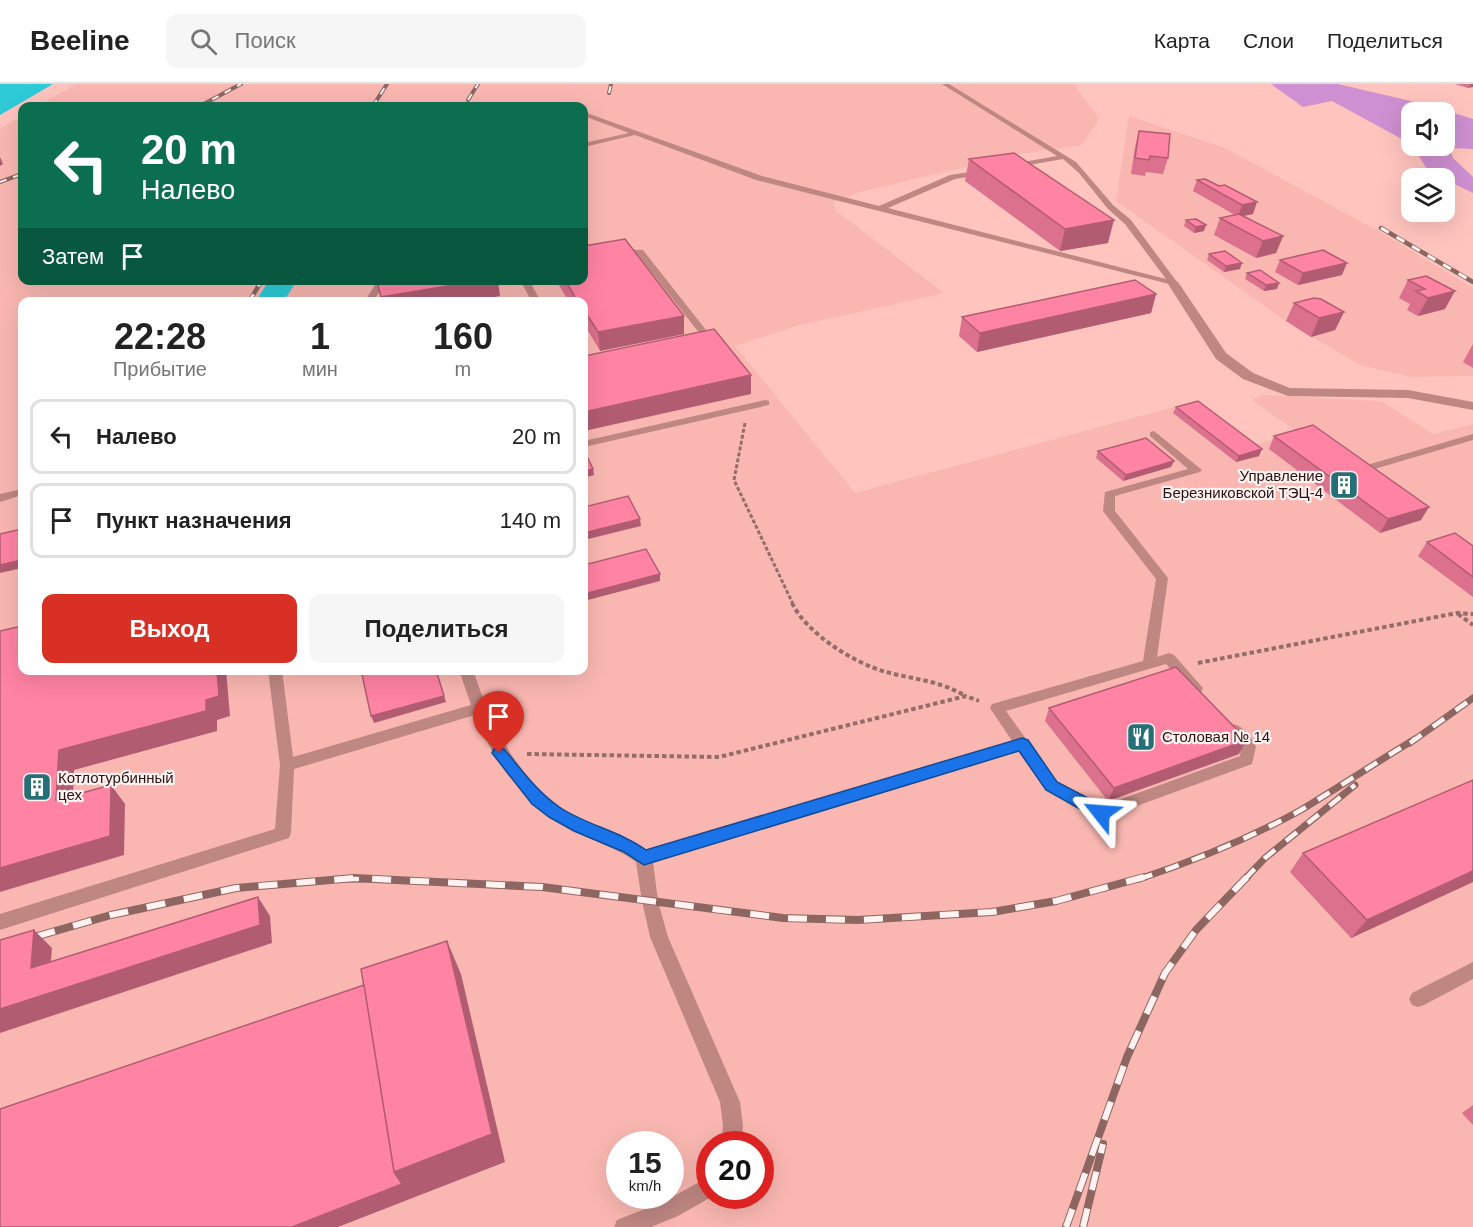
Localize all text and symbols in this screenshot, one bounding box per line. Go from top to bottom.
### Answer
search box [166,14,586,68]
text: Beeline [30,25,130,56]
icon: search [187,25,220,58]
text: Поиск [235,28,296,53]
text: Карта [1154,29,1210,52]
text: Слои [1243,29,1294,52]
text: Поделиться [1327,29,1443,52]
map controls [1401,102,1455,222]
button: sound [1401,102,1455,156]
icon: left [42,126,120,204]
text: 20 m [141,126,237,173]
button: layers [1401,168,1455,222]
text: Налево [141,175,235,205]
icon: arrive [116,240,149,273]
text: Затем [42,244,104,269]
text: 22:28 [114,316,206,357]
text: 1 [310,316,330,357]
text: 160 [433,316,493,357]
text: Прибытие [113,358,207,380]
text: мин [302,358,338,380]
text: m [455,358,471,380]
icon: left [45,420,78,453]
text: Налево [96,424,177,449]
text: 20 m [512,424,561,449]
place label: Управление Березниковской ТЭЦ-4 [1163,467,1323,501]
building icon: Управление Березниковской ТЭЦ-4 [1328,469,1360,501]
icon: arrive [45,504,78,537]
text: Пункт назначения [96,508,292,533]
text: 140 m [500,508,561,533]
button: Выход [42,594,297,663]
button: Поделиться [309,594,564,663]
pin [473,691,524,753]
icon: arrive [482,700,515,733]
restaurant icon: Cтоловая № 14 [1125,721,1157,753]
place label: Cтоловая № 14 [1162,728,1270,745]
place label: Котлотурбинный цех [58,769,174,803]
building icon: Котлотурбинный цех [21,771,53,803]
position arrow [1069,781,1133,845]
speed limit sign: 20 [696,1131,774,1209]
text: 15 [628,1146,662,1179]
text: km/h [629,1177,661,1194]

